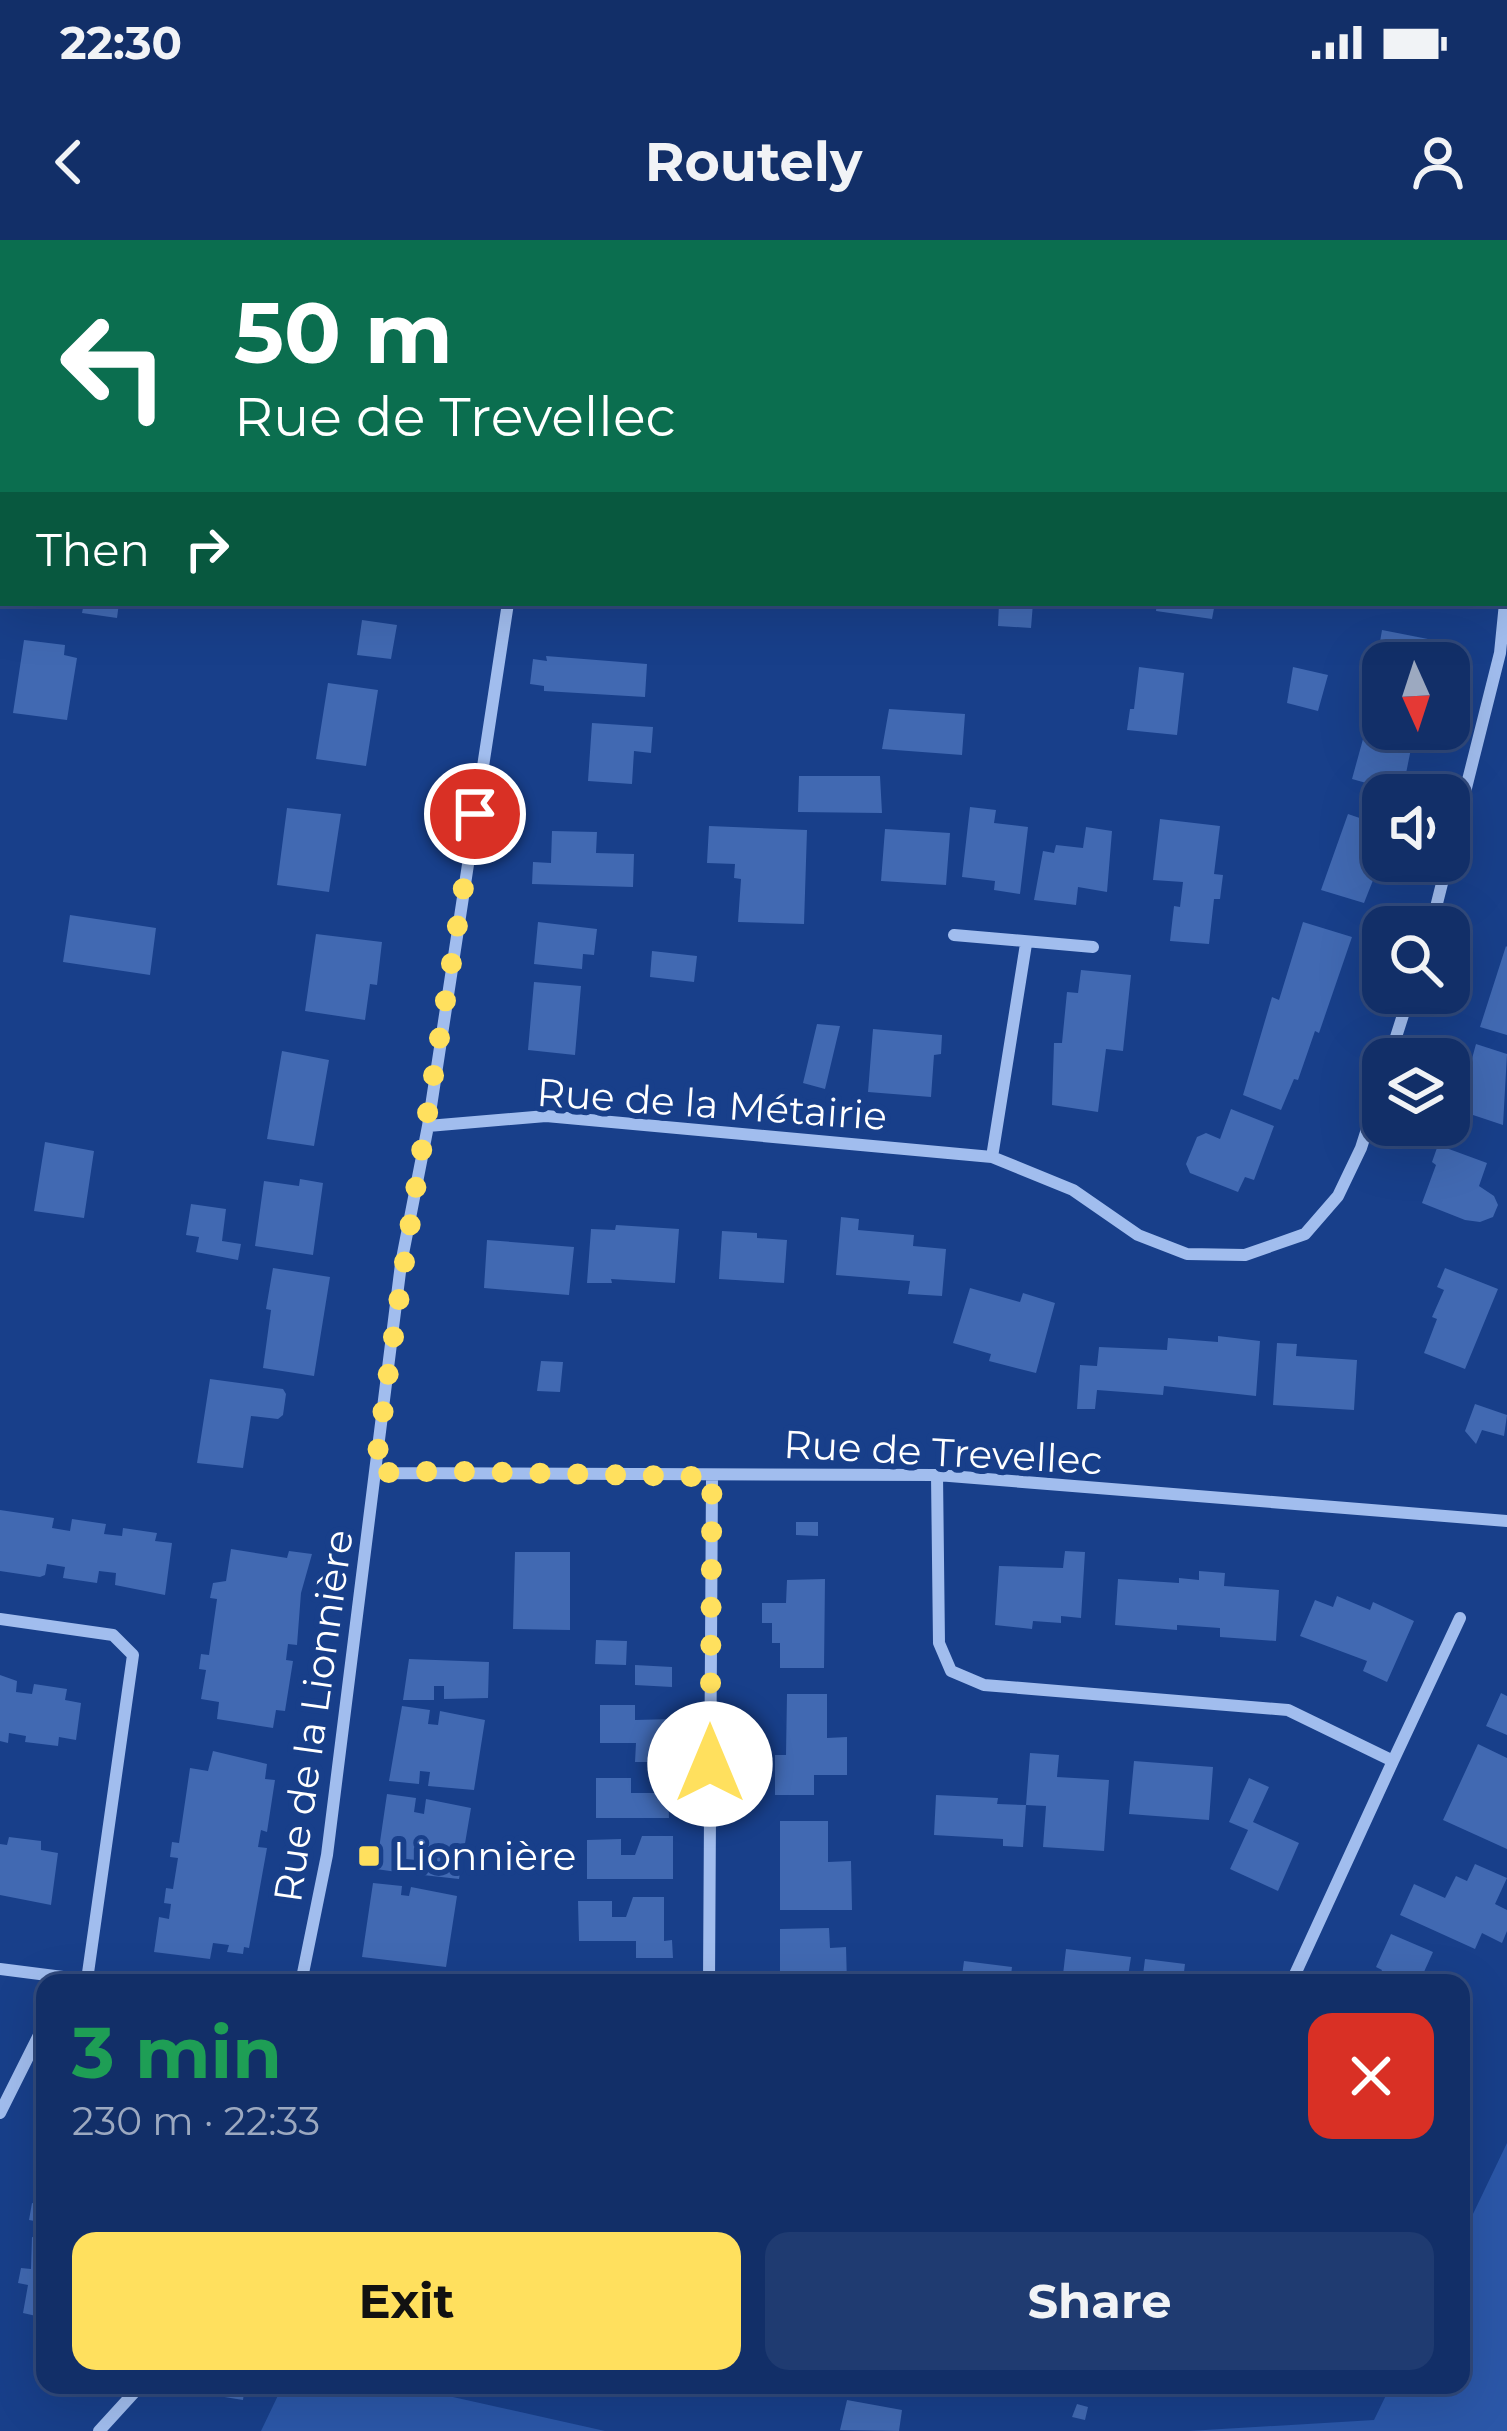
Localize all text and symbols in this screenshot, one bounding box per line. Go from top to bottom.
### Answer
text: 22:30 [60,15,182,70]
icon: back [36,129,102,195]
text: Routely [645,129,862,195]
icon: person [1405,129,1471,195]
text: 50 m [234,282,453,384]
icon: left [36,288,192,444]
text: Rue de Trevellec [234,384,676,450]
icon: right [174,516,240,582]
text: Then [36,522,150,577]
north arrow [1362,642,1470,750]
map controls [1362,642,1470,1146]
pin [424,763,526,865]
button: sound [1362,774,1470,882]
icon: arrive [442,781,508,847]
button: search [1362,906,1470,1014]
button: layers [1362,1038,1470,1146]
street label: Rue de la Métairie [535,1068,889,1140]
street label: Rue de Trevellec [782,1420,1104,1484]
street label: Rue de la Lionnière [263,1527,363,1905]
position arrow [647,1701,773,1827]
place label: Lionnière [393,1832,576,1880]
marker: Lionnière [356,1843,382,1869]
text: 3 min [72,2008,282,2096]
button: close [1308,2013,1434,2139]
text: 230 m · 22:33 [72,2097,320,2145]
button: Exit [72,2232,741,2370]
button: Share [765,2232,1434,2370]

